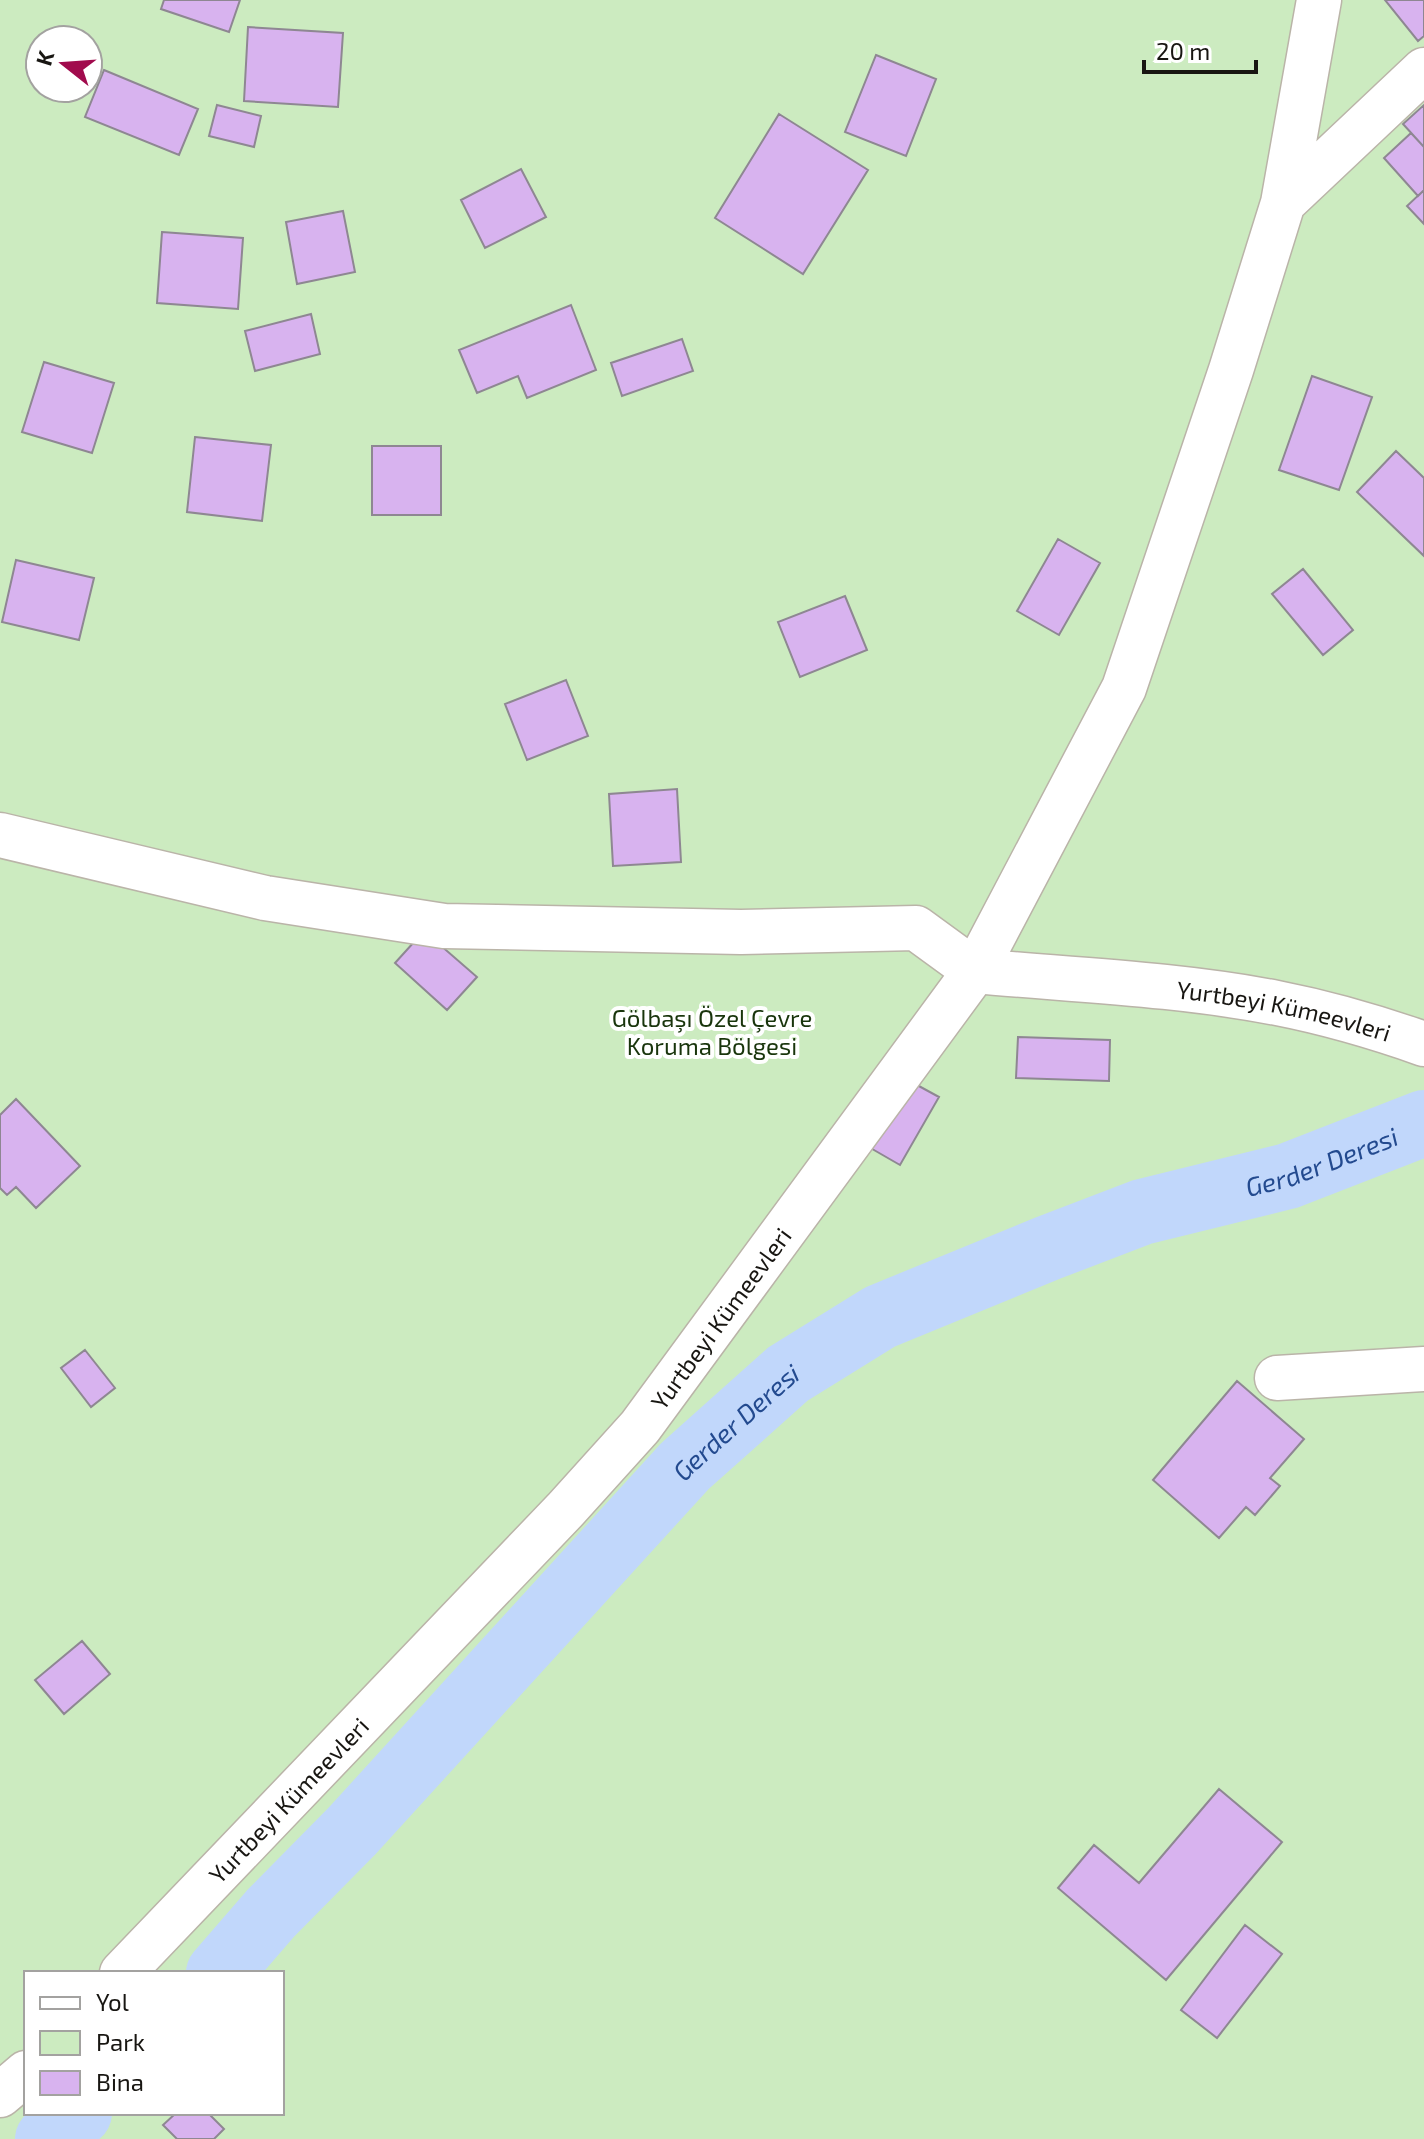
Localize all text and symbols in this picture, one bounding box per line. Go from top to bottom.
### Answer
north arrow [24,24,104,104]
scale bar [1144,24,1256,74]
text: 20 m [1156,36,1210,65]
text: K [29,47,58,68]
street label: Yurtbeyi Kümeevleri [1176,974,1395,1046]
park label: Gölbaşı Özel Çevre Koruma Bölgesi [612,1003,812,1060]
water label: Gerder Deresi [1242,1119,1402,1201]
street label: Yurtbeyi Kümeevleri [644,1221,796,1414]
water label: Gerder Deresi [665,1356,804,1486]
street label: Yurtbeyi Kümeevleri [202,1711,374,1888]
legend [24,1971,284,2115]
text: Yol [96,1987,129,2016]
text: Park [96,2027,145,2056]
text: Bina [96,2067,144,2096]

